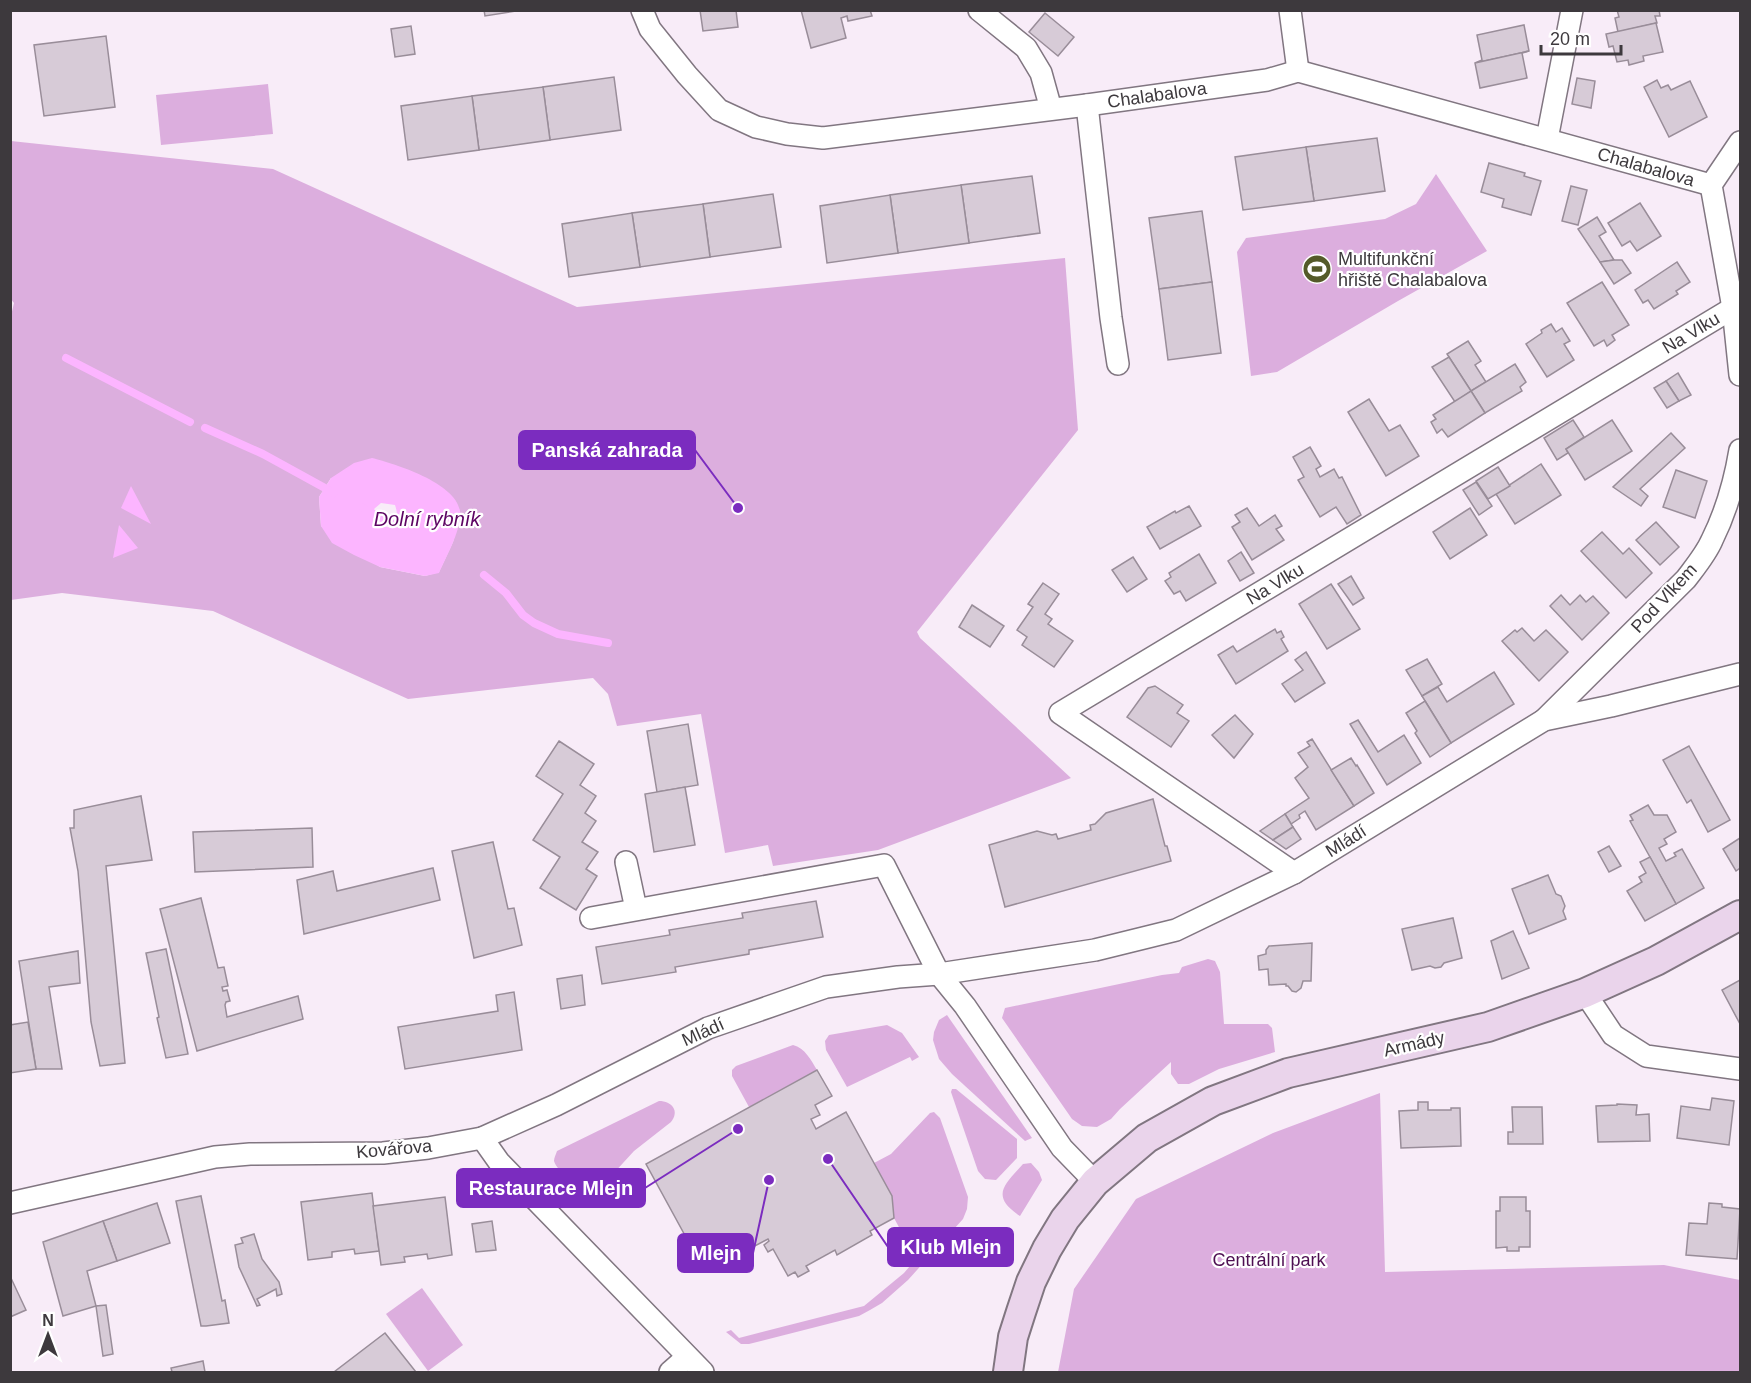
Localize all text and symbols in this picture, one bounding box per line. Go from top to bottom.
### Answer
scale bar [1541,18,1620,56]
text: 20 m [1550,29,1590,49]
street label: Chalabalova [1106,78,1209,112]
street label: Chalabalova [1595,144,1698,191]
place label: Multifunkční hřiště Chalabalova [1338,249,1488,290]
sports icon: Multifunkční hřiště Chalabalova [1301,253,1333,285]
street label: Na Vlku [1659,308,1723,358]
callout: Panská zahrada [519,431,695,469]
text: Panská zahrada [531,439,683,461]
water label: Dolní rybník [374,508,481,530]
street label: Na Vlku [1243,559,1307,609]
street label: Pod Vlkem [1627,559,1701,637]
street label: Mládí [1322,821,1370,861]
street label: Mládí [679,1014,727,1050]
street label: Armády [1382,1027,1446,1061]
street label: Kovářova [355,1136,434,1162]
callout: Restaurace Mlejn [457,1169,645,1207]
text: Restaurace Mlejn [469,1177,633,1199]
callout: Klub Mlejn [888,1228,1013,1266]
callout: Mlejn [678,1234,753,1272]
text: Klub Mlejn [900,1236,1002,1258]
text: Mlejn [690,1242,742,1264]
park label: Centrální park [1212,1250,1327,1270]
north arrow [18,1305,78,1365]
text: N [42,1312,54,1329]

